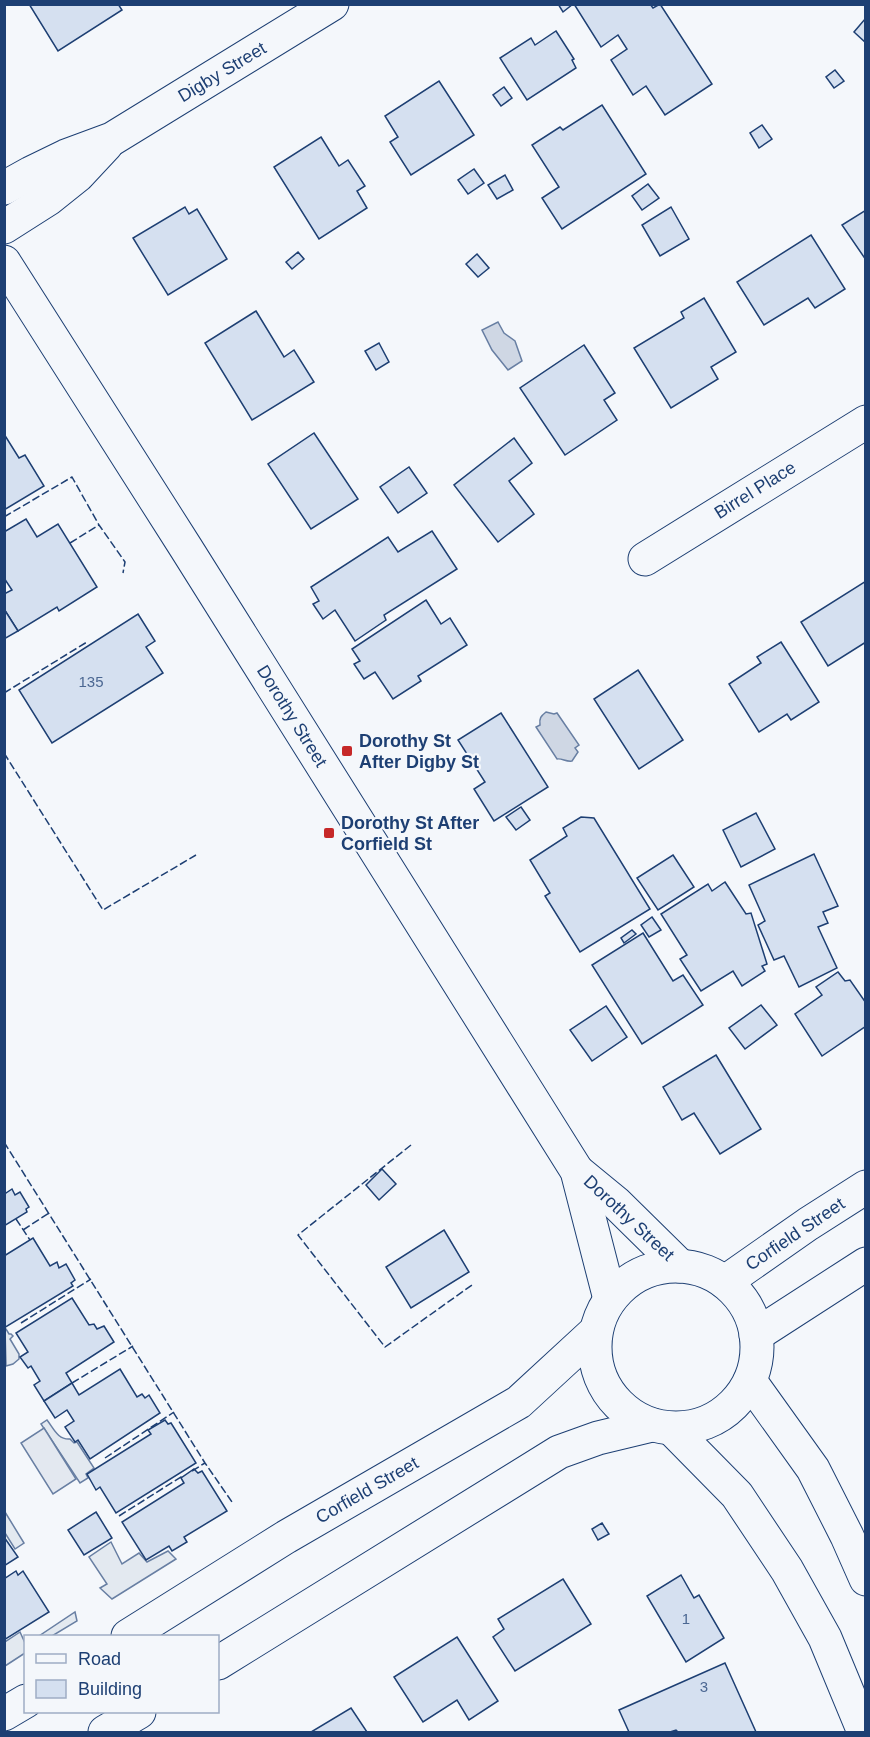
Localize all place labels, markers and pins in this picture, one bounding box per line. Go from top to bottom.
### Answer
place label: Dorothy St After Digby St [359,731,479,772]
marker: Dorothy St After Digby St [340,744,354,758]
place label: Dorothy St After Corfield St [341,813,479,854]
marker: Dorothy St After Corfield St [322,826,336,840]

